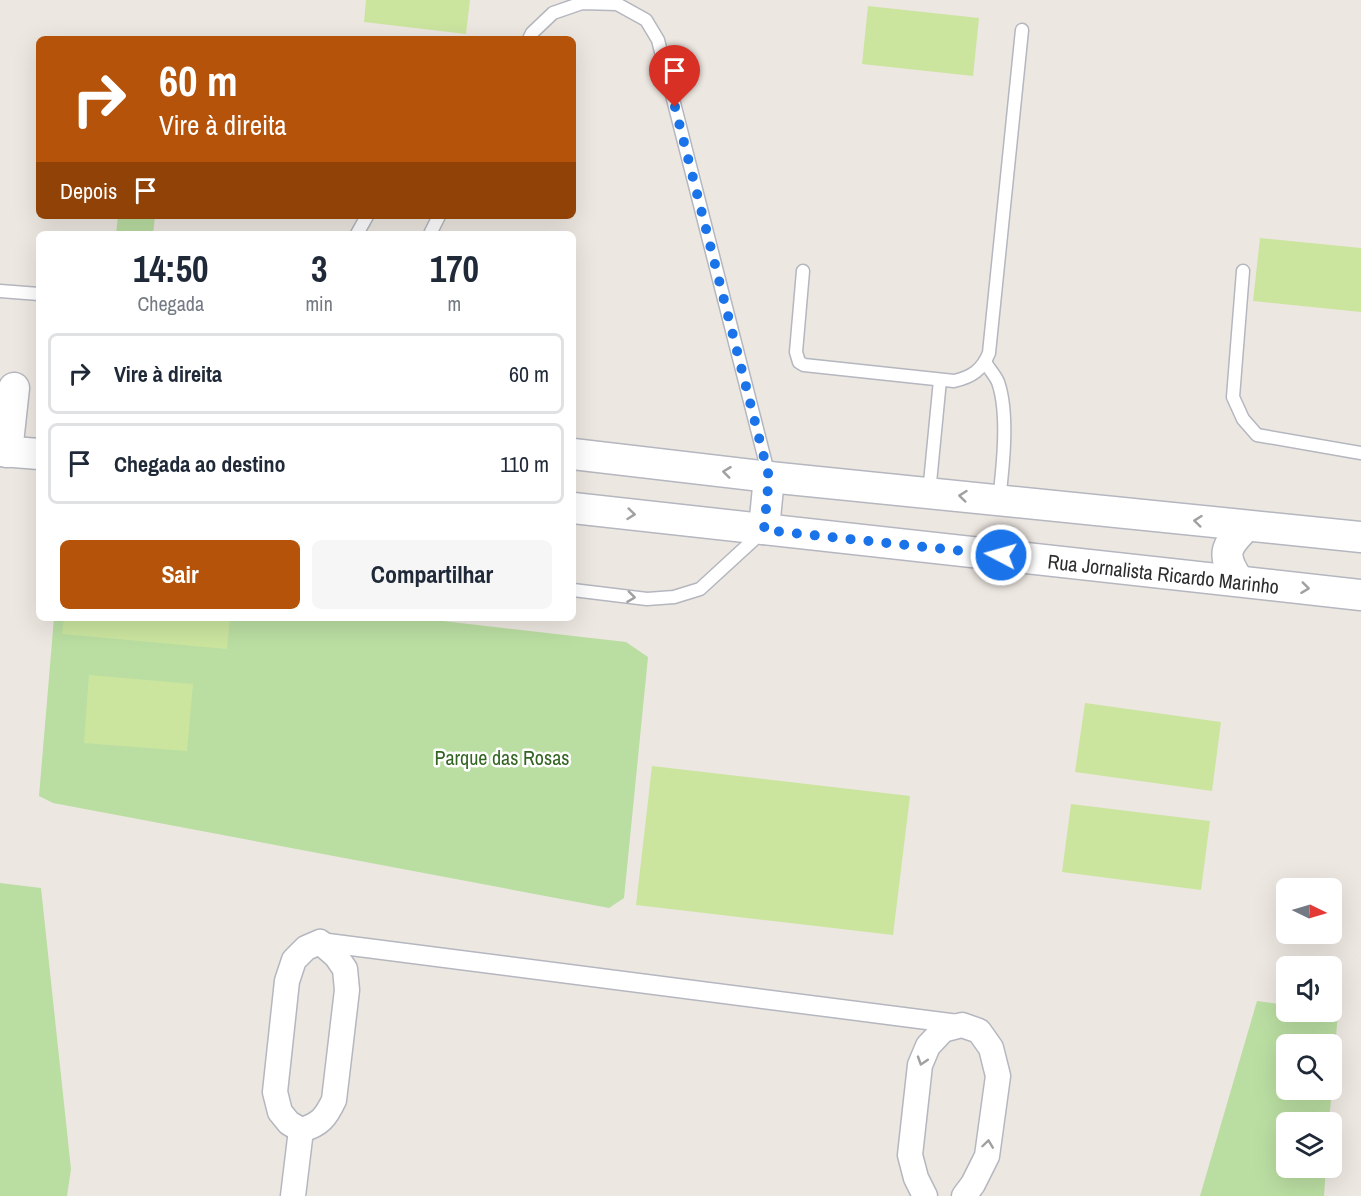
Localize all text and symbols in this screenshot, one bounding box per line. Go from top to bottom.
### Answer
pin [649,45,700,107]
text: 60 m [159,53,238,109]
icon: arrive [658,54,691,87]
icon: right [60,60,138,138]
text: Vire à direita [159,107,287,143]
icon: arrive [129,174,162,207]
text: Depois [60,176,117,206]
text: 14:50 [133,245,208,293]
text: 3 [311,245,327,293]
text: 170 [430,245,479,293]
text: Chegada [137,290,204,317]
text: min [305,290,333,317]
text: m [448,290,461,317]
icon: right [63,357,96,390]
text: Vire à direita [114,359,222,389]
text: 60 m [509,359,549,389]
icon: arrive [63,447,96,480]
text: Chegada ao destino [114,449,285,479]
text: 110 m [500,449,549,479]
one-way arrow [722,466,731,479]
one-way arrow [958,490,967,503]
one-way arrow [627,507,636,520]
one-way arrow [1194,515,1203,528]
position arrow [969,523,1033,587]
button: Sair [60,540,300,609]
button: Compartilhar [312,540,552,609]
street label: Rua Jornalista Ricardo Marinho [1046,547,1280,599]
one-way arrow [1300,582,1310,594]
one-way arrow [626,590,636,603]
park label: Parque das Rosas [435,744,569,771]
north arrow [1276,878,1342,944]
map controls [1276,878,1342,1178]
button: sound [1276,956,1342,1022]
button: search [1276,1034,1342,1100]
one-way arrow [917,1055,929,1066]
button: layers [1276,1112,1342,1178]
one-way arrow [982,1140,994,1149]

